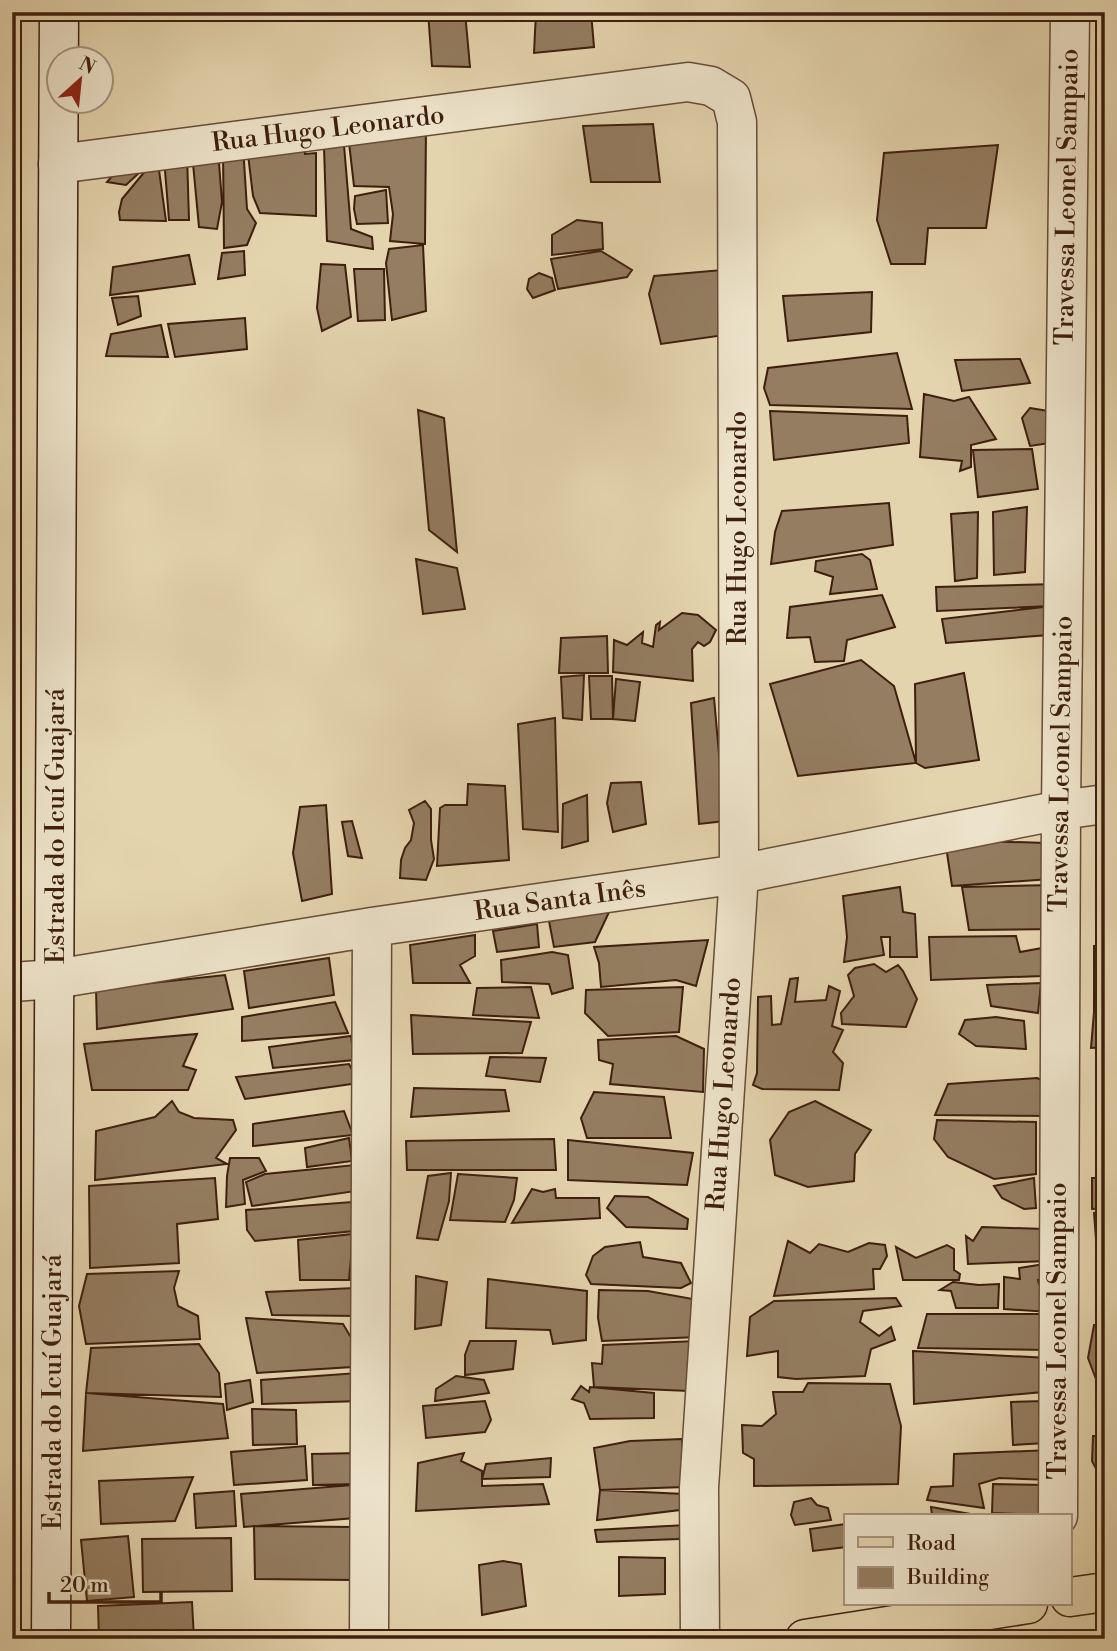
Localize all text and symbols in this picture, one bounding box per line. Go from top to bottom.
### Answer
north arrow [46,46,116,116]
street label: Travessa Leonel Sampaio [1048,48,1086,346]
text: N [75,52,99,80]
street label: Rua Hugo Leonardo [210,99,446,159]
street label: Rua Hugo Leonardo [722,411,754,645]
street label: Travessa Leonel Sampaio [1042,615,1080,913]
street label: Estrada do Icuí Guajará [40,687,72,964]
street label: Rua Santa Inês [472,872,648,928]
street label: Rua Hugo Leonardo [700,976,748,1212]
street label: Travessa Leonel Sampaio [1042,1183,1074,1479]
street label: Estrada do Icuí Guajará [37,1253,69,1530]
legend [844,1514,1072,1606]
text: Road [907,1531,956,1557]
scale bar [49,1560,161,1604]
text: Building [906,1565,989,1591]
text: 20 m [60,1573,109,1599]

